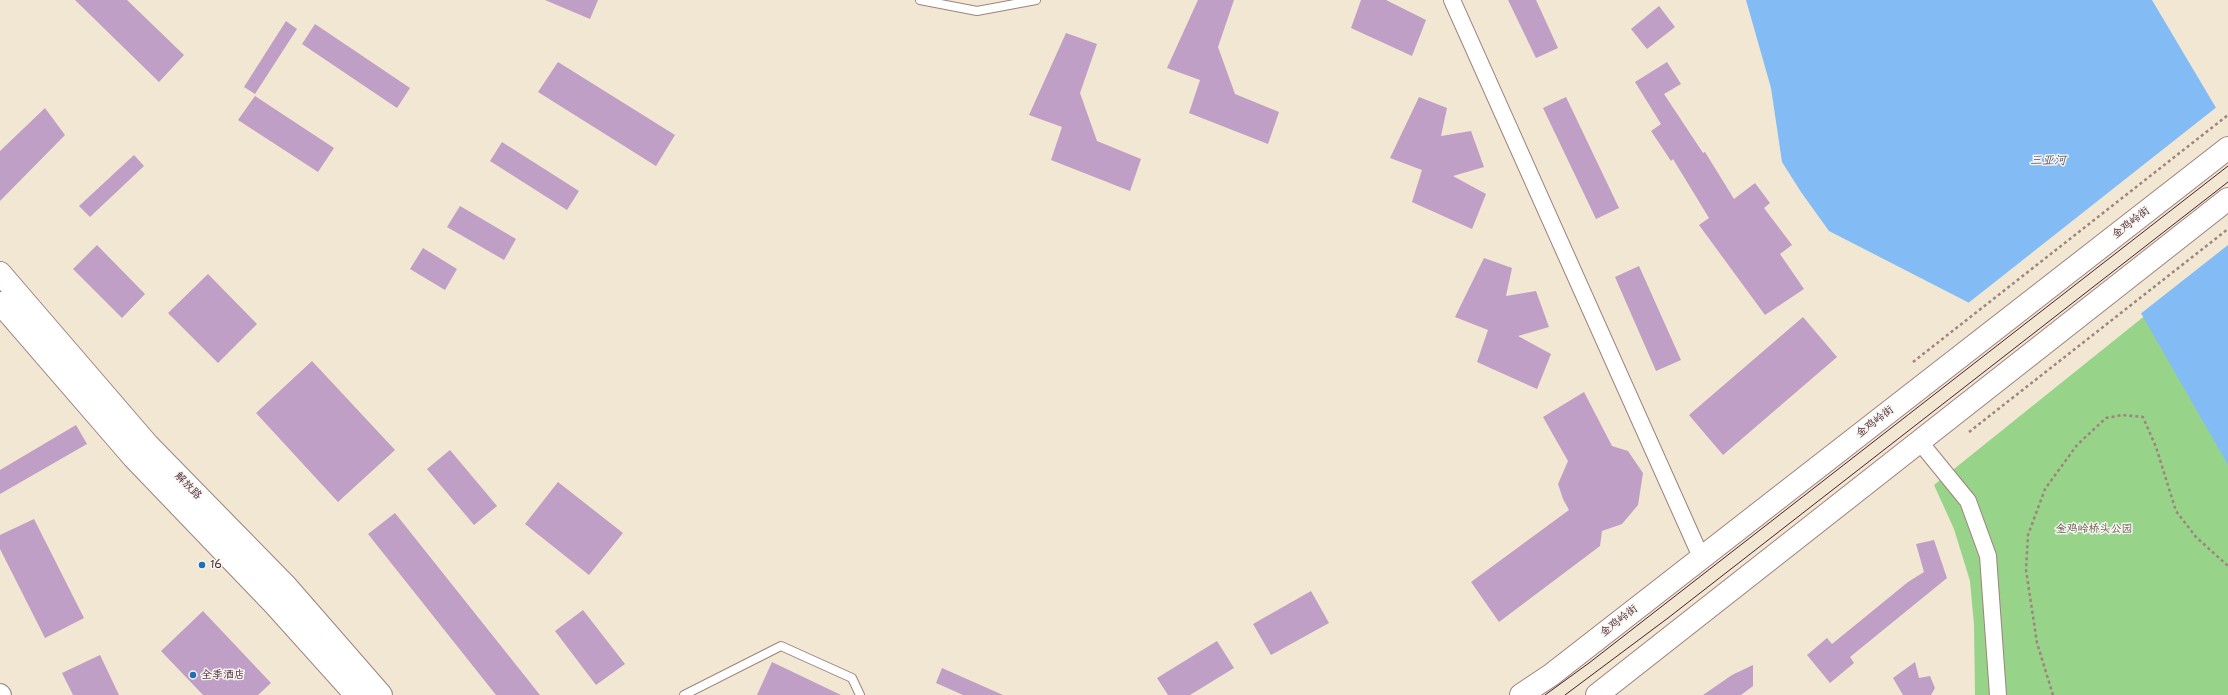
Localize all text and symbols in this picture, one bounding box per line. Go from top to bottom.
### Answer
water label: 三亚河 [2030,154,2066,168]
street label: 金鸡岭街 [2110,204,2152,242]
street label: 金鸡岭街 [1854,403,1896,441]
street label: 解放路 [172,470,204,502]
park label: 金鸡岭桥头公园 [2056,522,2132,536]
place label: 16 [210,558,222,572]
marker: 16 [197,560,207,570]
street label: 金鸡岭街 [1598,602,1640,640]
place label: 全季酒店 [201,668,245,682]
marker: 全季酒店 [188,670,198,680]

